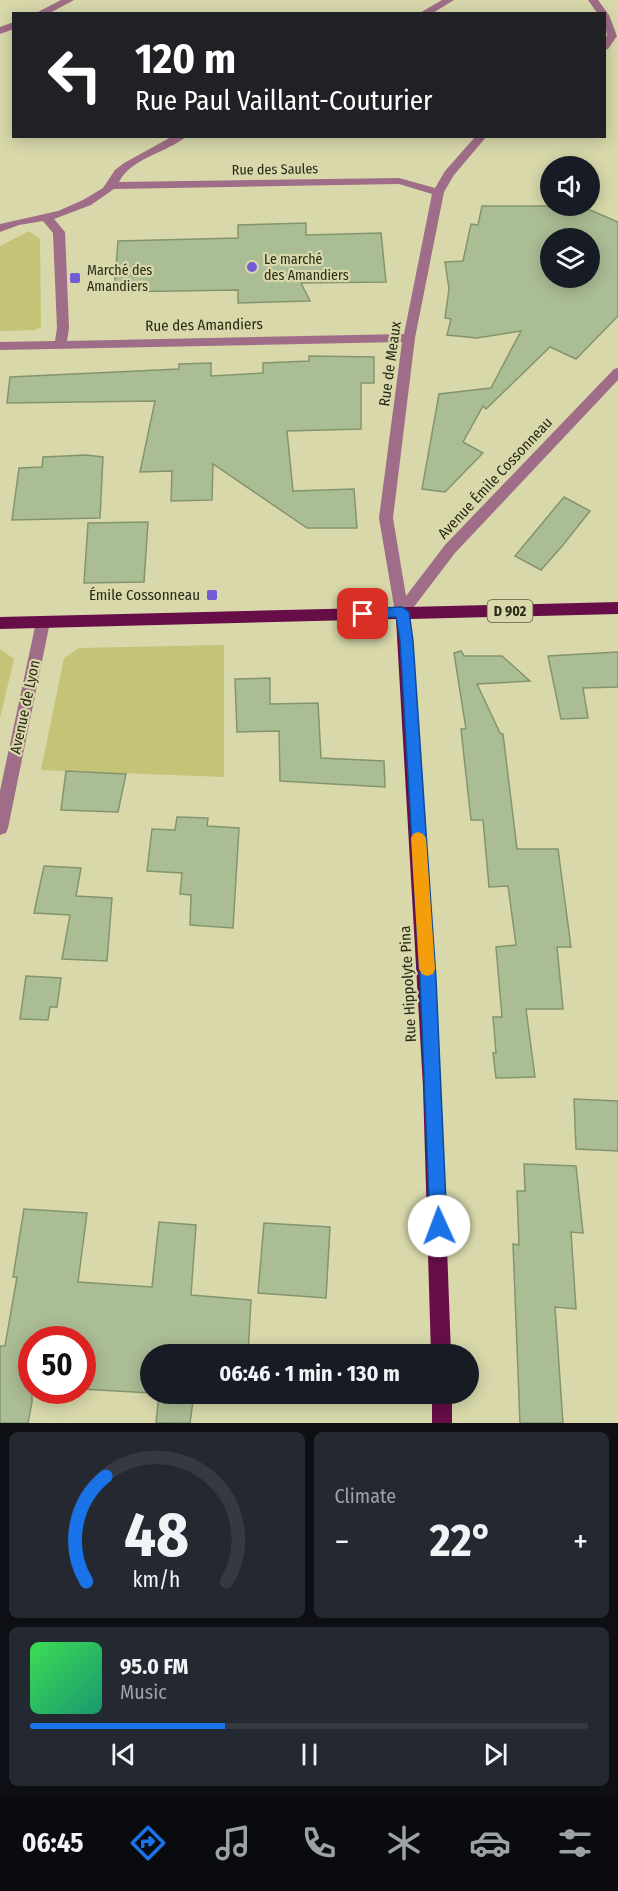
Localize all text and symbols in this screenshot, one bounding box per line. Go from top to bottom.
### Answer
text: 120 m [135,34,236,84]
icon: left [36,36,114,114]
text: Rue Paul Vaillant-Couturier [135,85,433,117]
map controls [540,156,600,288]
button: sound [540,156,600,216]
street label: Rue des Saules [232,160,318,179]
button: layers [540,228,600,288]
place label: Le marché des Amandiers [264,251,349,284]
marker: Le marché des Amandiers [245,260,259,274]
place label: Marché des Amandiers [87,262,152,295]
marker: Marché des Amandiers [68,271,82,285]
street label: Rue des Amandiers [145,315,263,335]
street label: Rue de Meaux [375,320,405,408]
street label: Avenue Émile Cossonneau [434,413,556,543]
place label: Émile Cossonneau [89,586,200,604]
marker: Émile Cossonneau [205,588,219,602]
pin [337,588,388,639]
icon: arrive [346,597,379,630]
road number: D 902 [488,600,532,622]
street label: Avenue de Lyon [6,658,44,756]
street label: Rue Hippolyte Pina [396,925,420,1043]
position arrow [407,1194,471,1258]
speed limit sign: 50 [18,1326,96,1404]
text: 06:46 · 1 min · 130 m [219,1360,400,1387]
text: Climate [335,1484,396,1508]
text: 48 [124,1498,189,1573]
text: 22° [430,1514,493,1568]
text: − [335,1522,349,1562]
text: + [573,1522,588,1562]
text: km/h [133,1567,181,1593]
text: 95.0 FM [120,1653,188,1680]
text: Music [120,1680,167,1704]
icon: previous [107,1738,140,1771]
icon: pause [293,1738,326,1771]
icon: next [479,1738,512,1771]
icon: directions [127,1822,169,1864]
icon: music [212,1822,254,1864]
icon: phone [298,1822,340,1864]
icon: climate [383,1822,425,1864]
icon: car [469,1822,511,1864]
icon: filters [554,1822,596,1864]
text: 06:45 [22,1827,84,1859]

